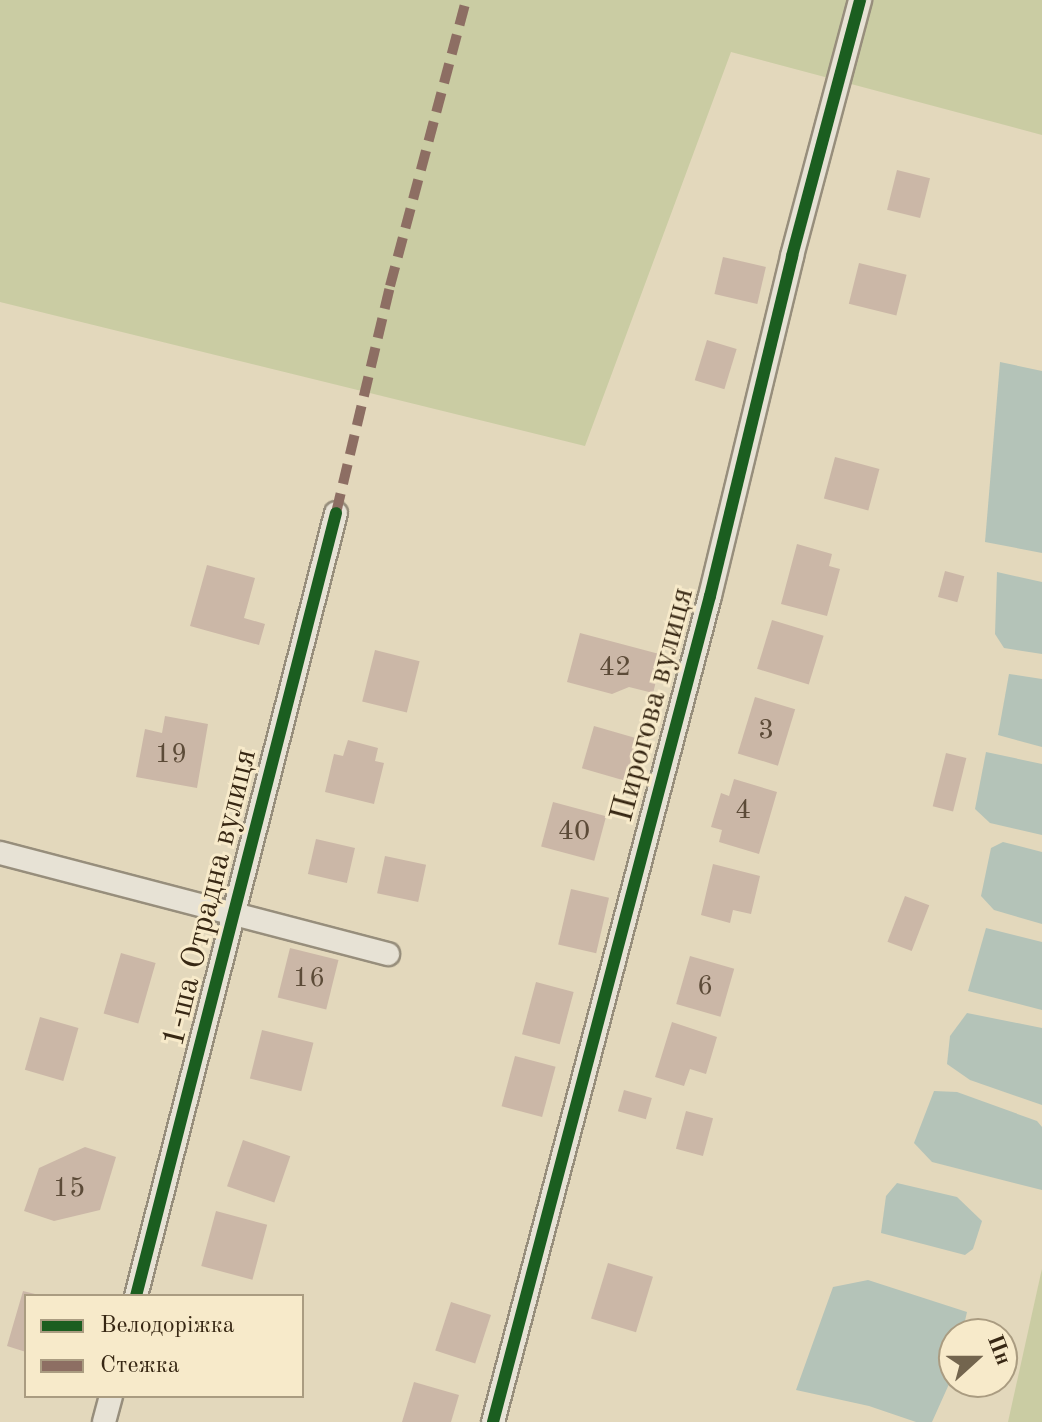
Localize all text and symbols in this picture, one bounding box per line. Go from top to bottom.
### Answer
street label: Пирогова вулиця [604,584,704,826]
house number: 42 [599,651,631,685]
house number: 3 [758,714,774,748]
house number: 19 [155,738,187,772]
street label: 1-ша Отрадна вулиця [155,745,267,1051]
house number: 4 [735,794,751,828]
house number: 40 [558,815,590,849]
house number: 16 [293,962,325,996]
house number: 6 [697,970,713,1004]
house number: 15 [53,1172,85,1206]
legend [24,1294,304,1398]
text: Велодоріжка [100,1314,235,1338]
north arrow [938,1318,1018,1398]
text: Пн [983,1332,1014,1368]
text: Стежка [100,1354,180,1378]

